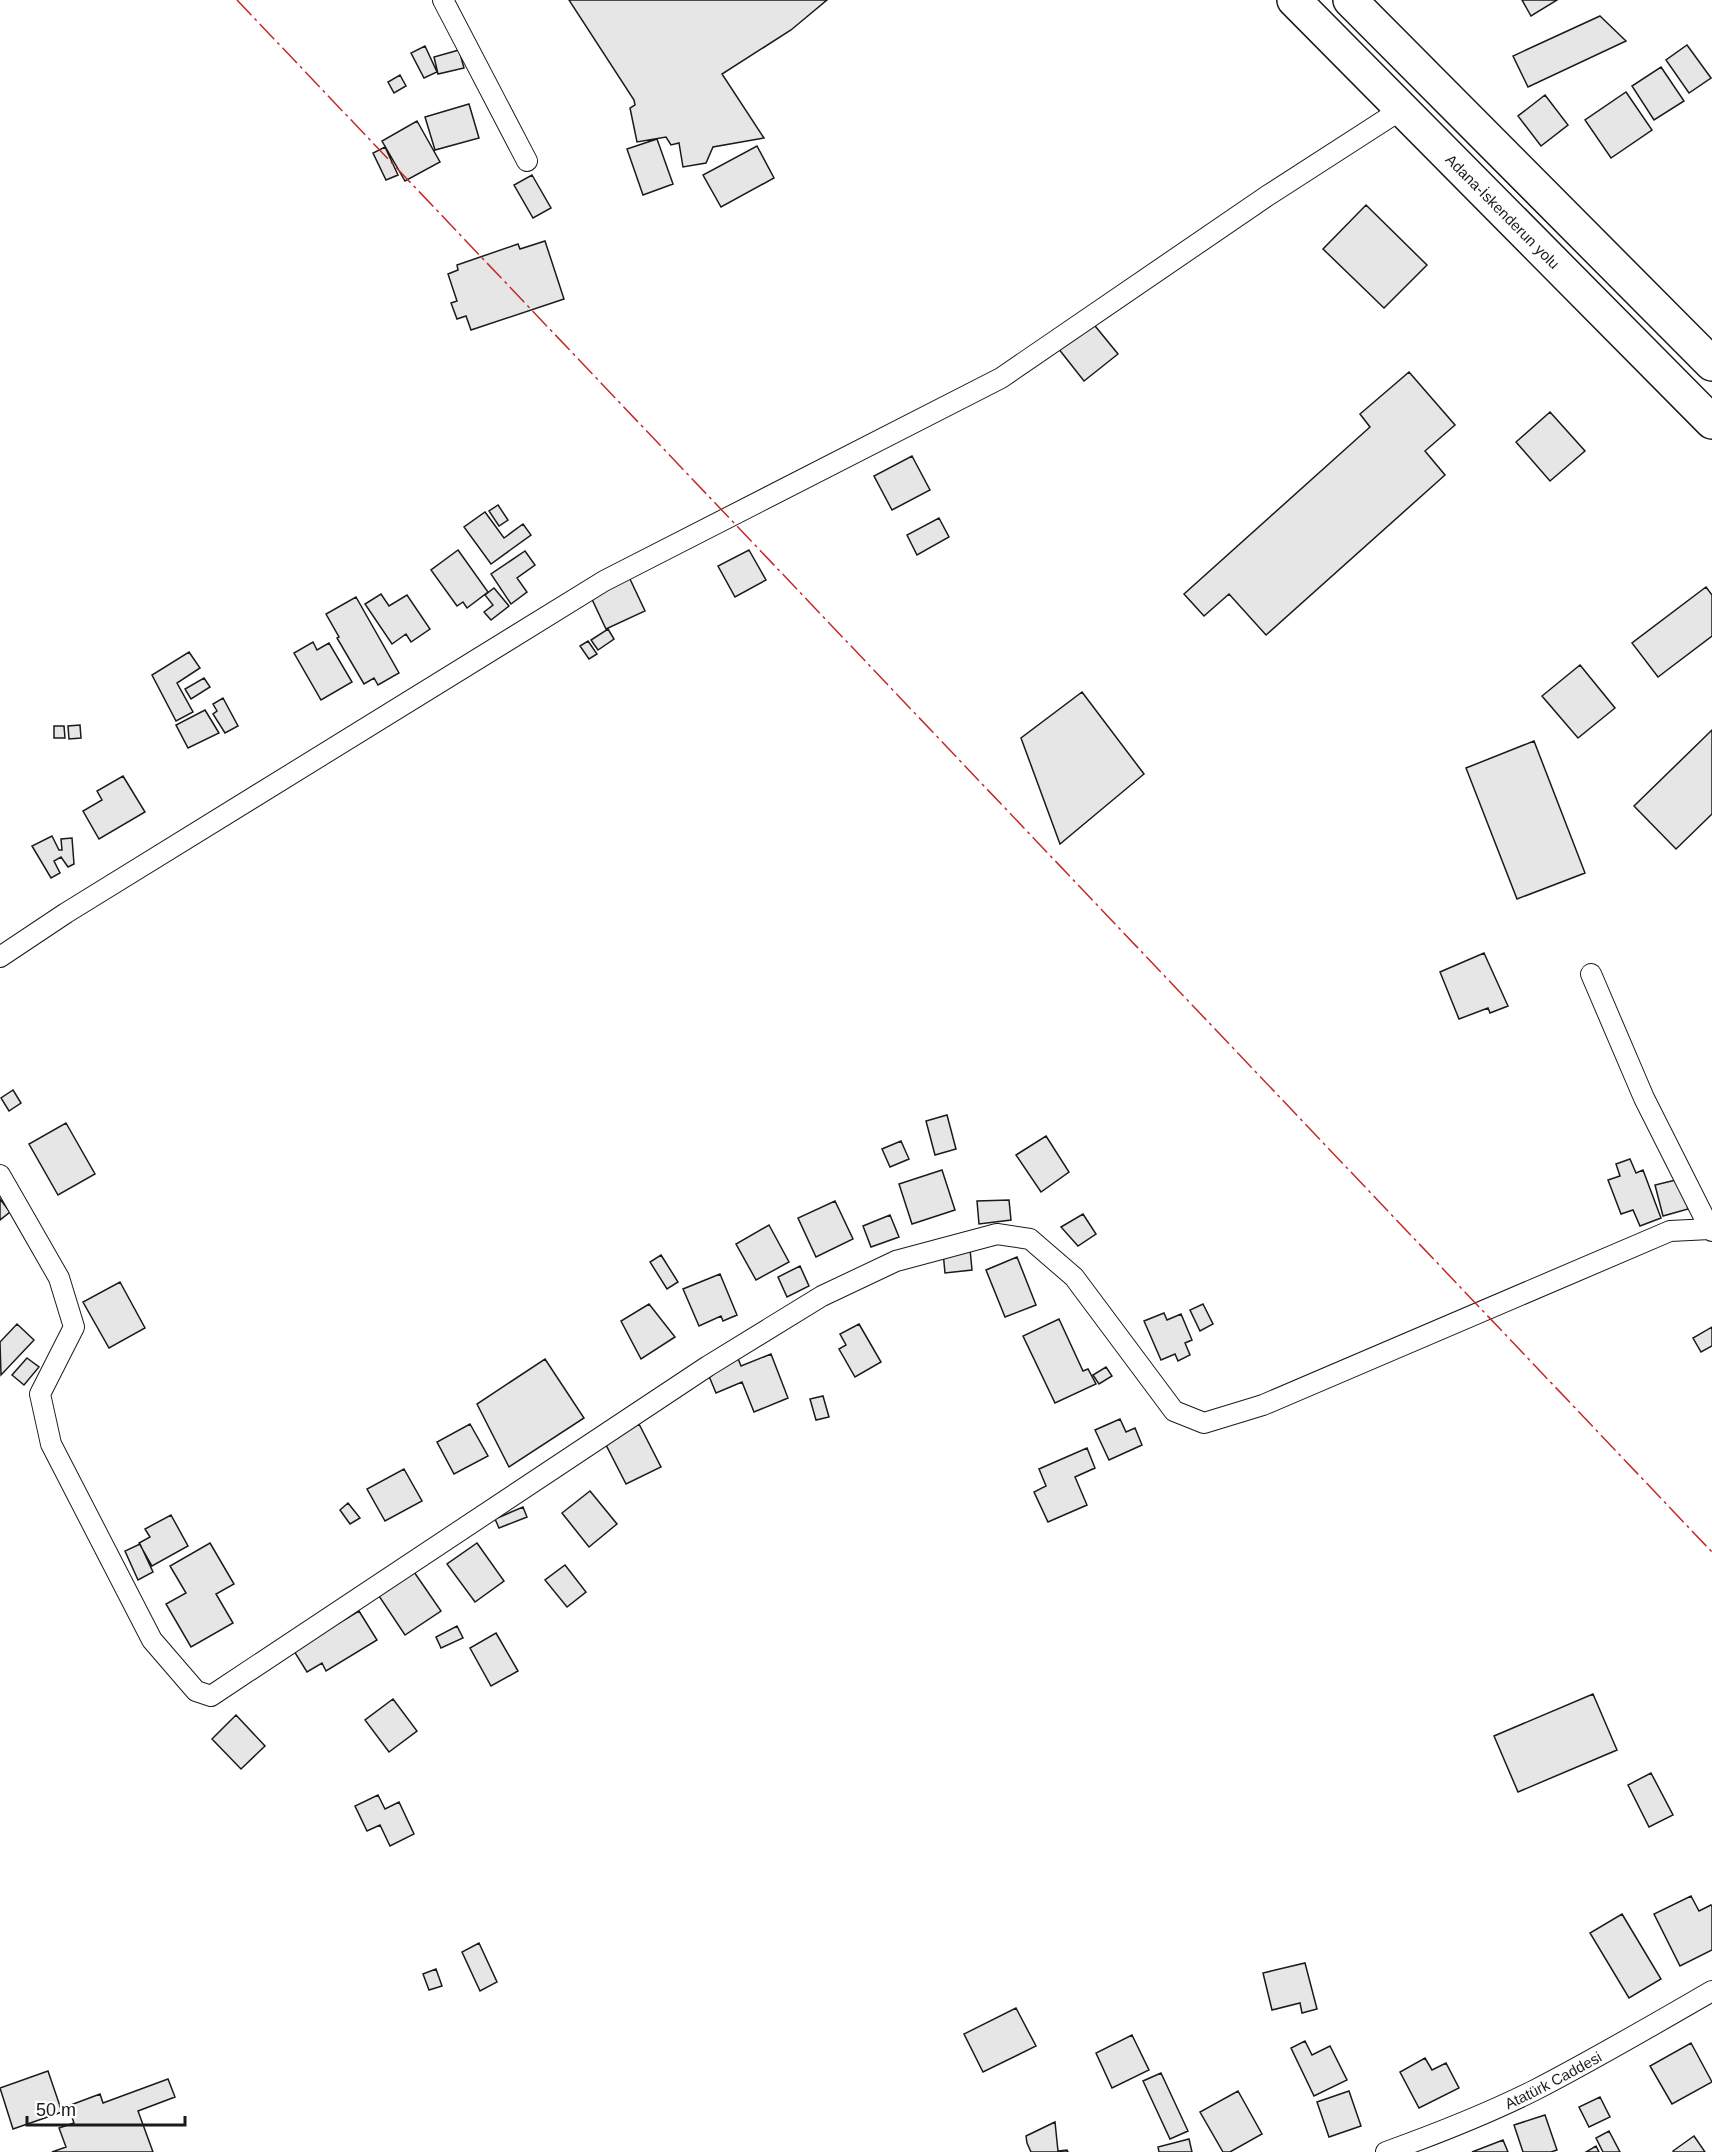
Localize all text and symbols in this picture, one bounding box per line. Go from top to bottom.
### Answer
street label: Adana-İskenderun yolu [1443,150,1563,272]
street label: Atatürk Caddesi [1502,2048,1604,2112]
scale bar [27,2089,184,2127]
text: 50 m [36,2100,76,2120]

